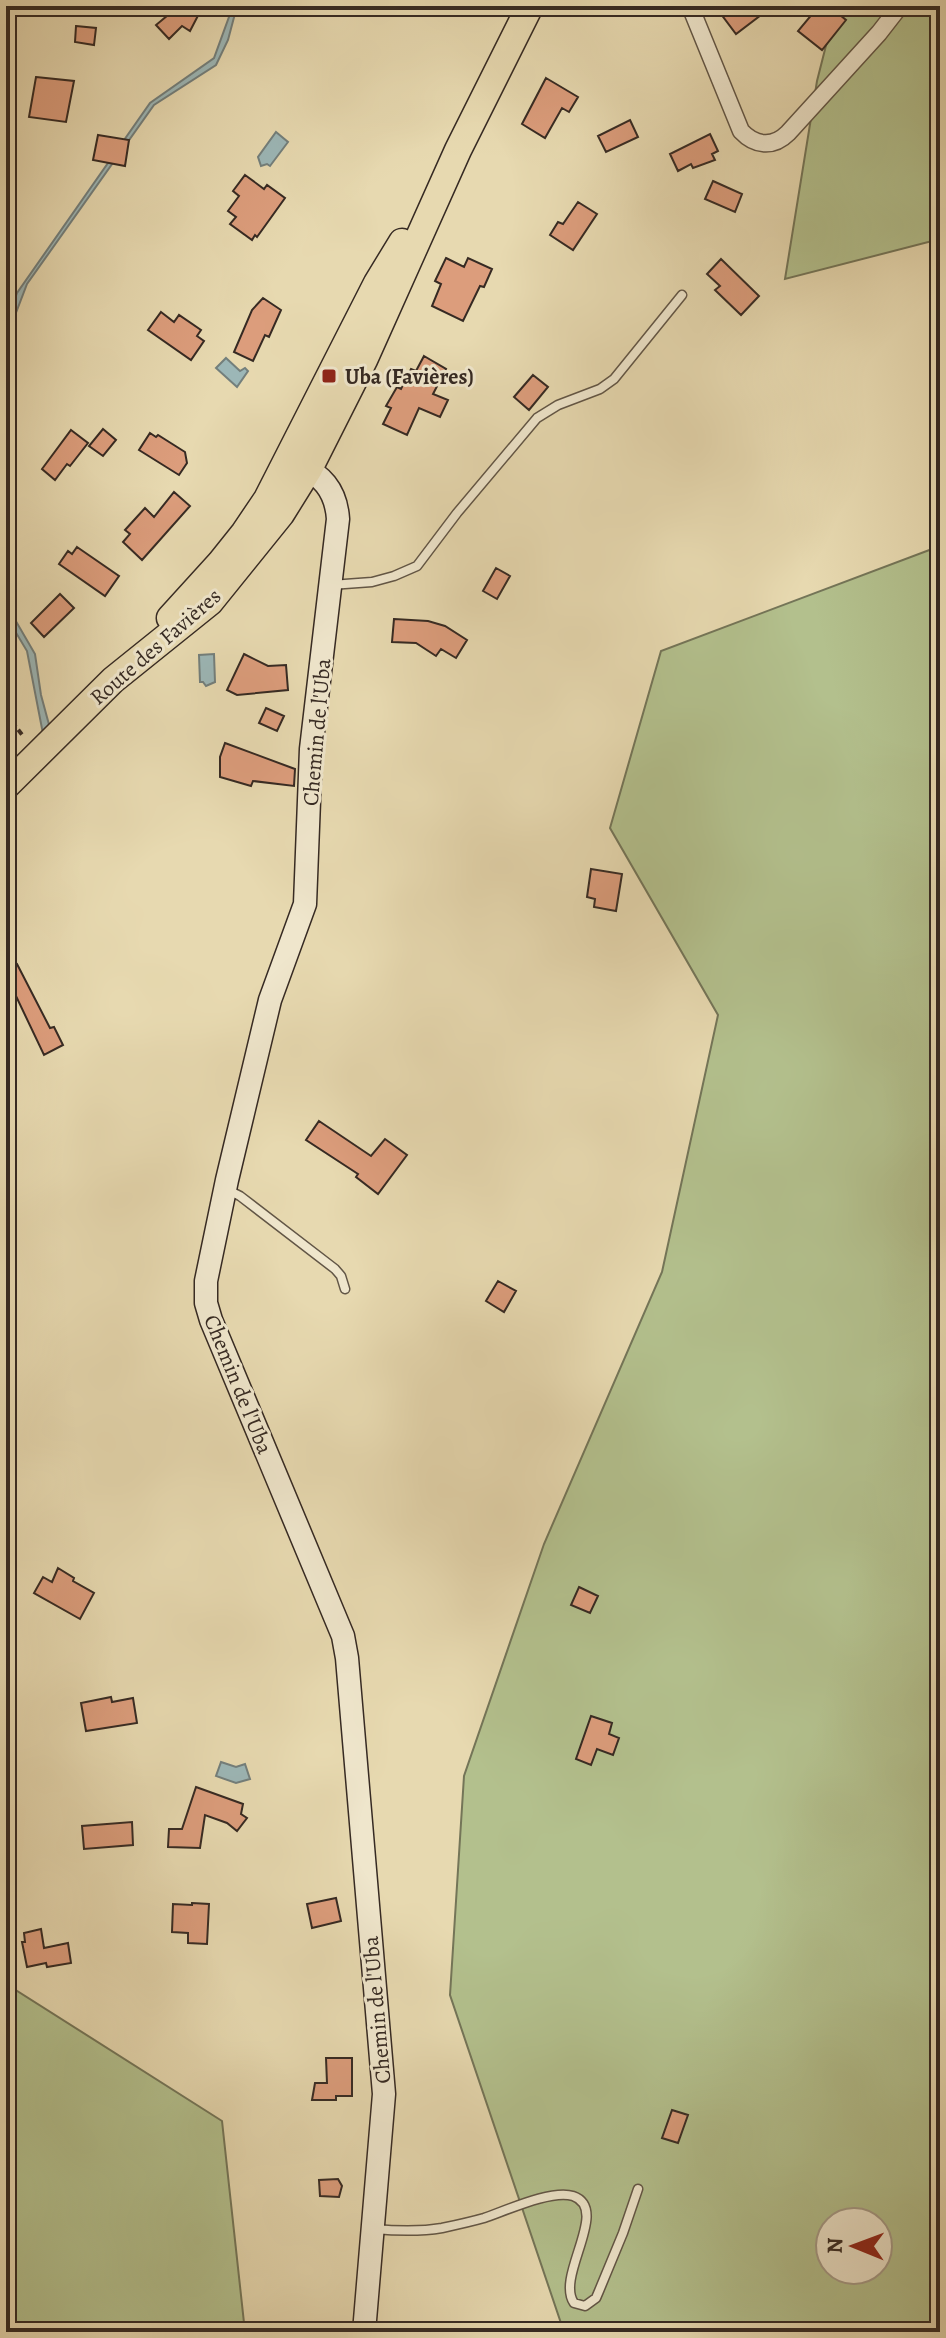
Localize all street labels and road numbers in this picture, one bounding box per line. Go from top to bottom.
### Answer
street label: Route des Favières [84,581,228,712]
street label: Chemin de l'Uba [296,656,338,807]
street label: Chemin de l'Uba [196,1310,280,1459]
street label: Chemin de l'Uba [356,1934,398,2085]

